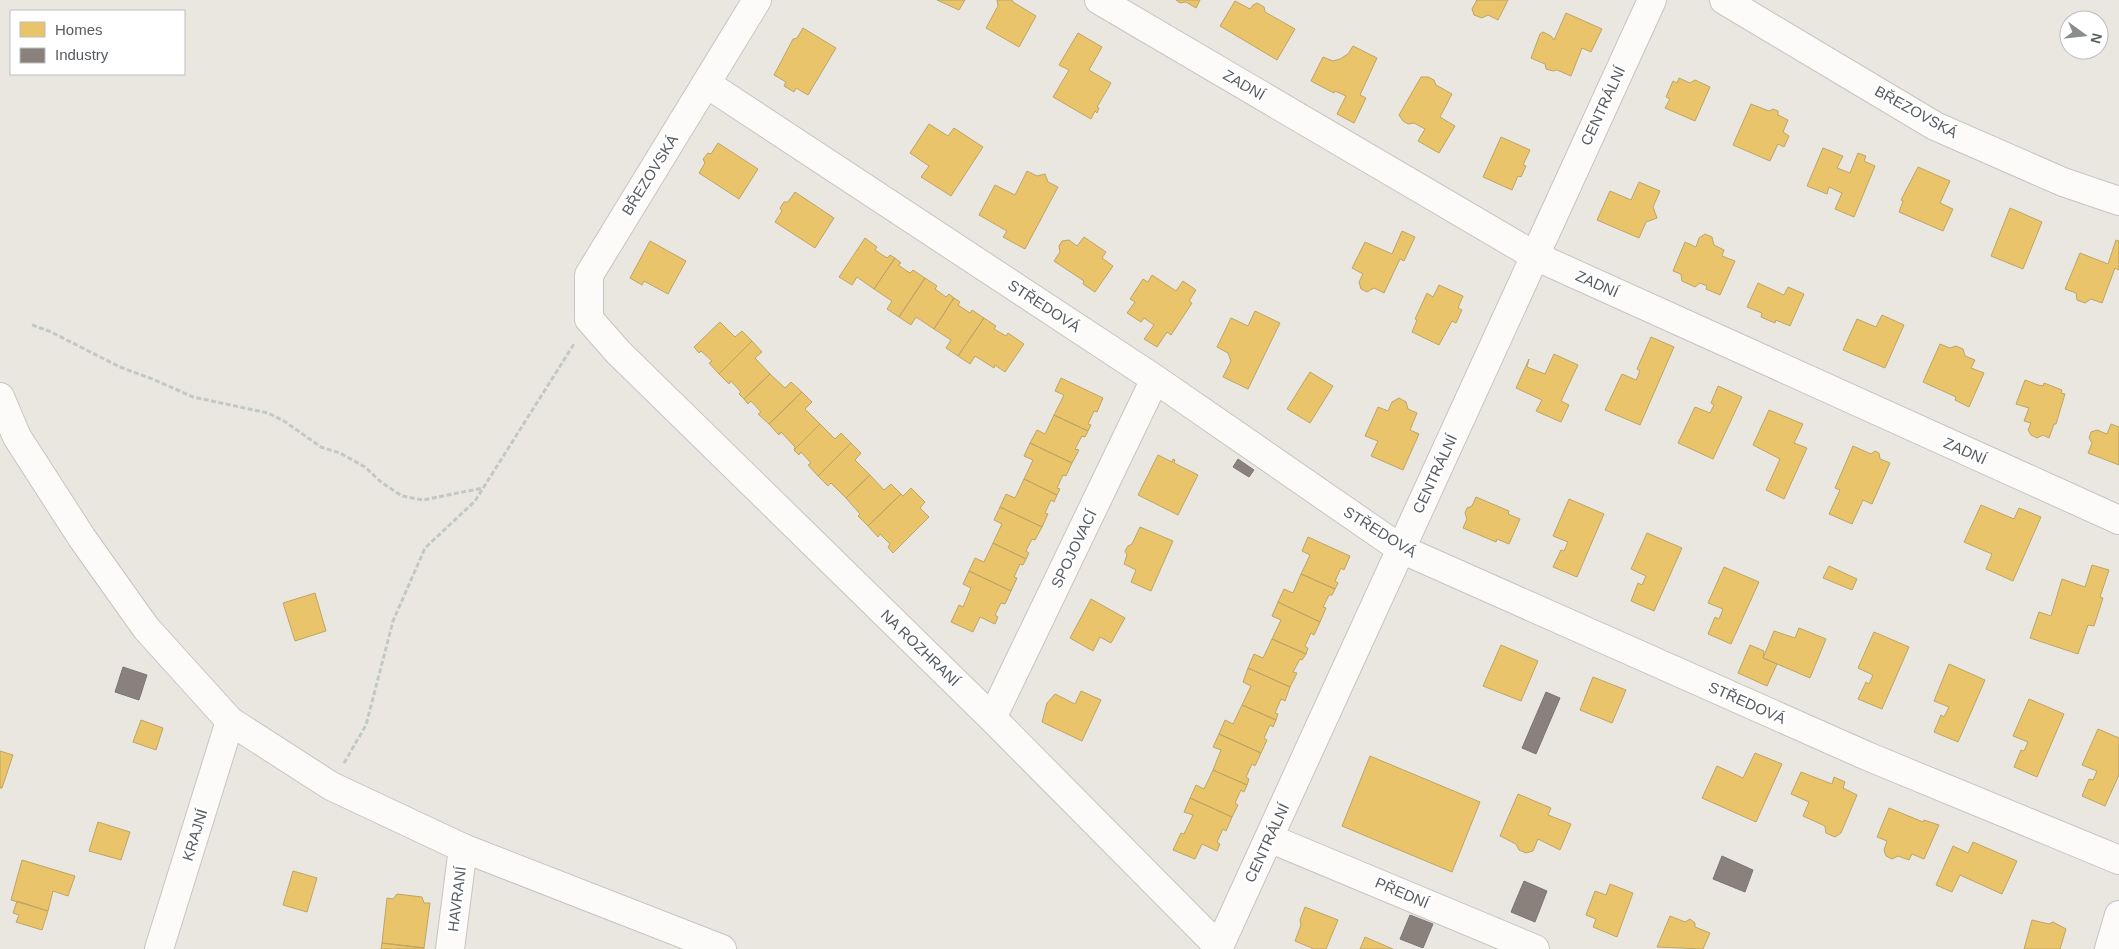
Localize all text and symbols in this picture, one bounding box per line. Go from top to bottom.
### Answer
legend [10,10,185,75]
north arrow [2059,10,2109,60]
text: Homes [55,21,103,38]
text: N [2088,31,2106,45]
text: Industry [55,46,109,63]
street label: CENTRÁLNÍ [1577,63,1629,148]
street label: ZADNÍ [1221,66,1269,104]
street label: BŘEZOVSKÁ [1872,82,1960,141]
street label: BŘEZOVSKÁ [618,131,681,218]
street label: ZADNÍ [1573,267,1622,301]
street label: STŘEDOVÁ [1005,276,1084,335]
street label: CENTRÁLNÍ [1409,431,1461,516]
street label: ZADNÍ [1941,434,1990,468]
street label: STŘEDOVÁ [1341,503,1420,561]
street label: SPOJOVACÍ [1047,506,1100,591]
street label: NA ROZHRANÍ [878,606,964,690]
street label: STŘEDOVÁ [1706,678,1788,727]
street label: CENTRÁLNÍ [1241,800,1293,885]
street label: KRAJNÍ [179,806,211,863]
street label: HAVRANÍ [444,865,469,933]
street label: PŘEDNÍ [1373,874,1432,912]

